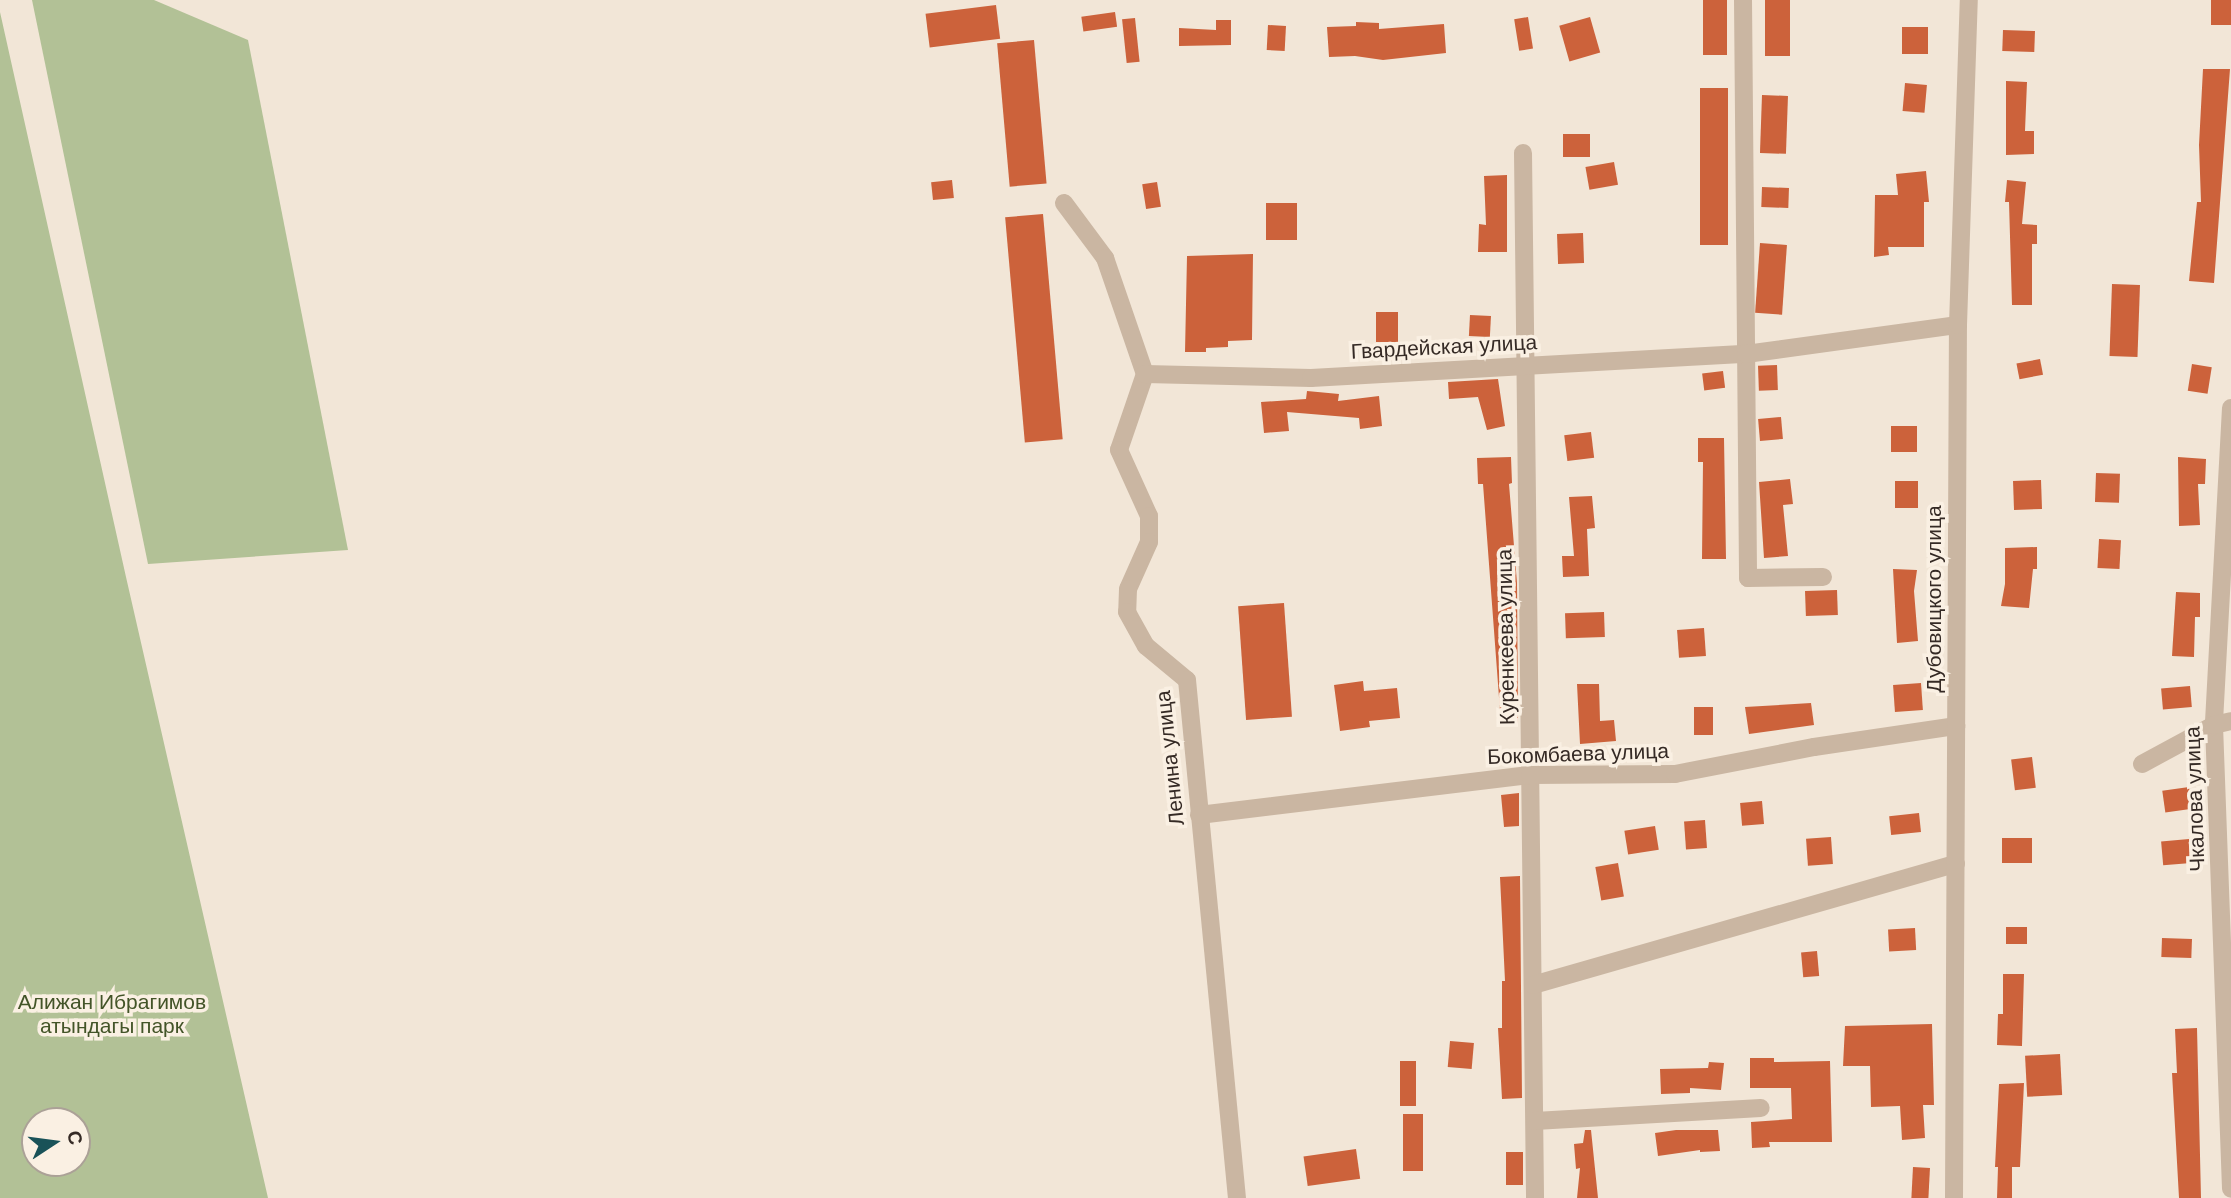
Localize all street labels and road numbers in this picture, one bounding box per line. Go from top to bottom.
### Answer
street label: Гвардейская улица [1350,330,1538,364]
street label: Дубовицкого улица [1921,505,1947,693]
street label: Куренкеева улица [1492,549,1520,725]
street label: Ленина улица [1150,689,1190,827]
street label: Чкалова улица [2180,726,2210,872]
street label: Бокомбаева улица [1487,738,1669,770]

